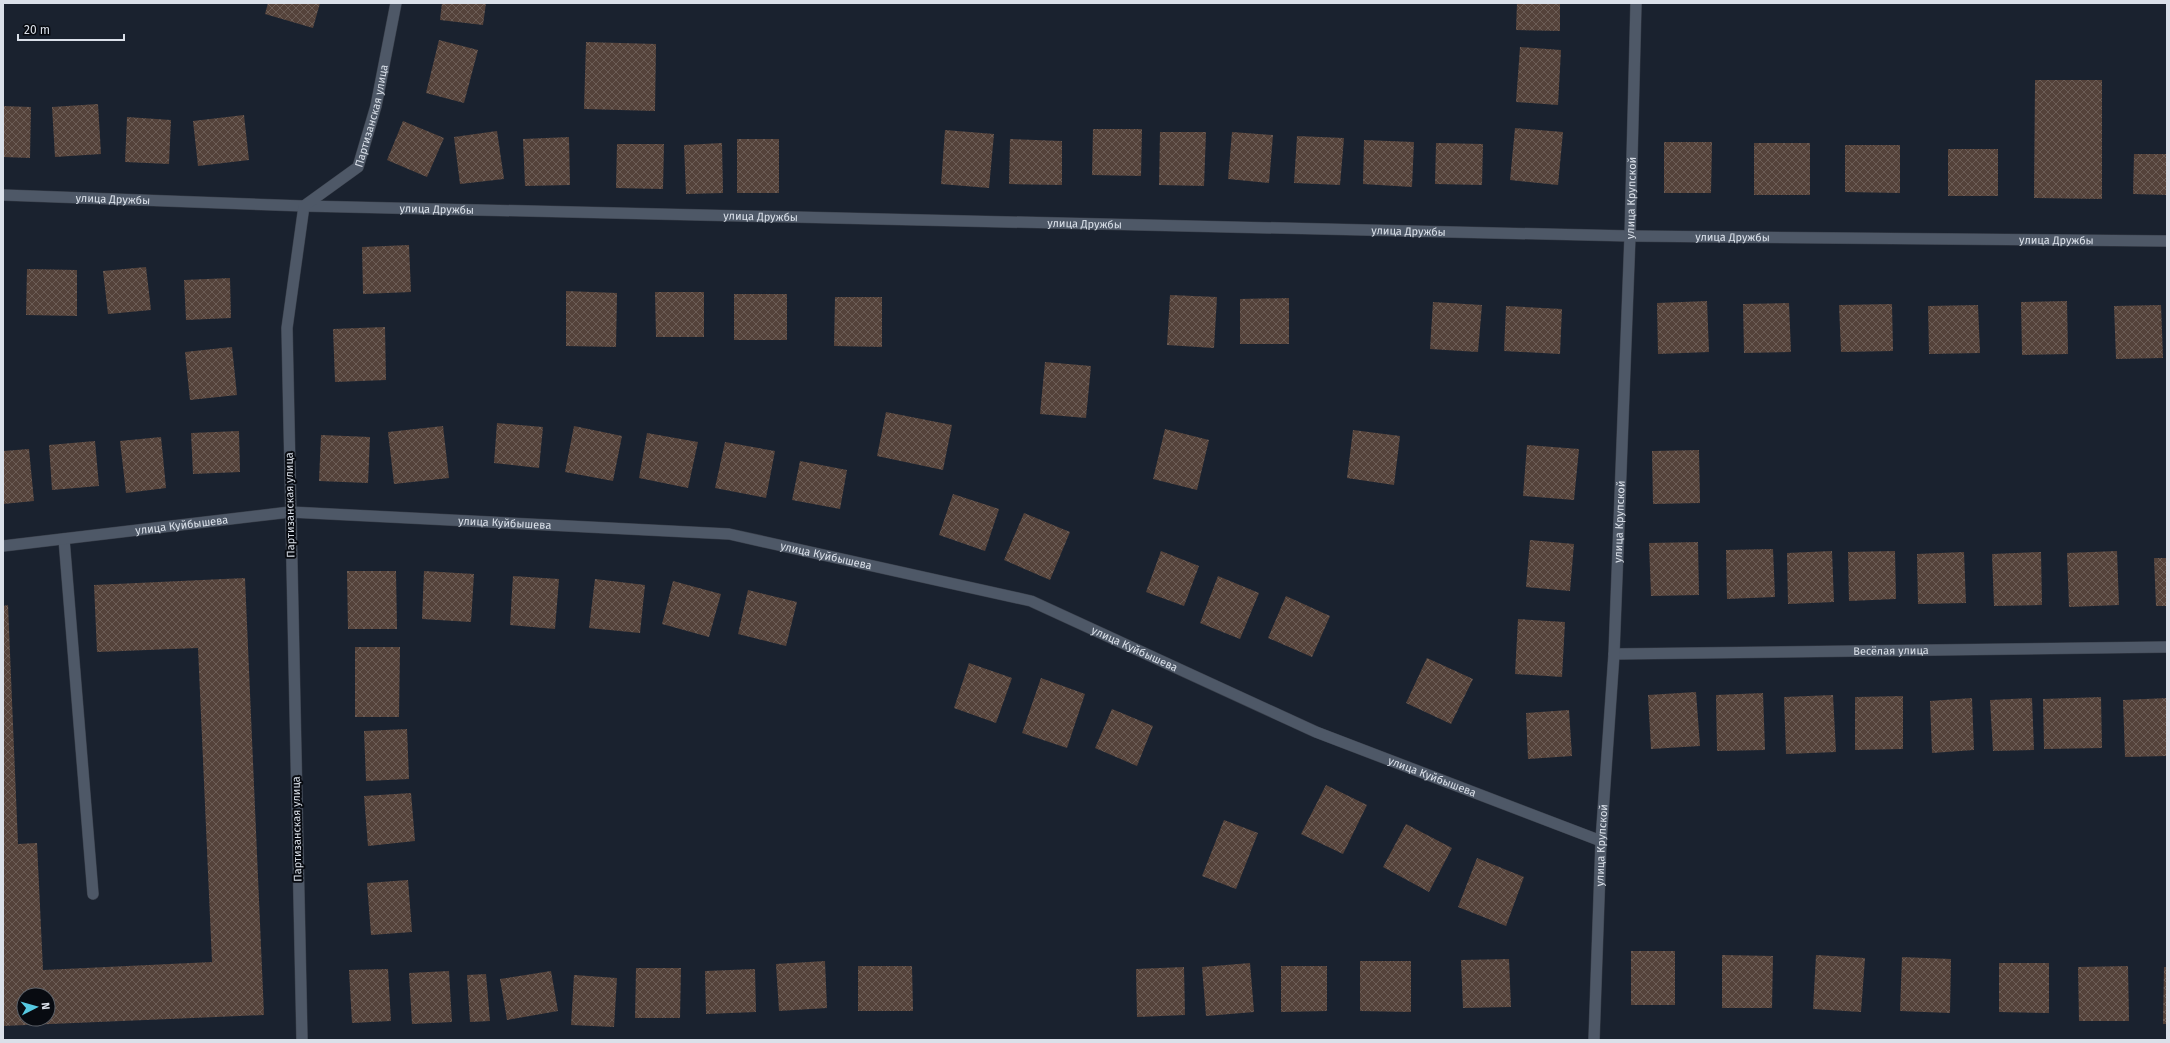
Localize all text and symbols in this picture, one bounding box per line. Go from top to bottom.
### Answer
scale bar [18,16,124,42]
text: 20 m [24,23,50,37]
street label: Партизанская улица [352,63,390,169]
street label: улица Крупской [1623,157,1639,239]
street label: улица Дружбы [75,191,150,207]
street label: улица Дружбы [399,202,474,216]
street label: улица Дружбы [723,209,798,224]
street label: улица Дружбы [1047,216,1122,231]
street label: улица Дружбы [1371,224,1446,238]
street label: улица Дружбы [1695,230,1770,244]
street label: улица Дружбы [2019,233,2094,247]
street label: Партизанская улица [283,452,297,558]
street label: улица Крупской [1611,480,1627,563]
street label: улица Куйбышева [135,513,229,537]
street label: улица Куйбышева [458,514,552,532]
street label: улица Куйбышева [779,539,873,572]
street label: улица Куйбышева [1090,623,1180,674]
street label: Весёлая улица [1853,644,1929,657]
street label: улица Куйбышева [1386,754,1478,799]
street label: Партизанская улица [290,776,304,882]
street label: улица Крупской [1593,804,1610,887]
north arrow [16,987,56,1027]
text: N [39,1002,52,1010]

